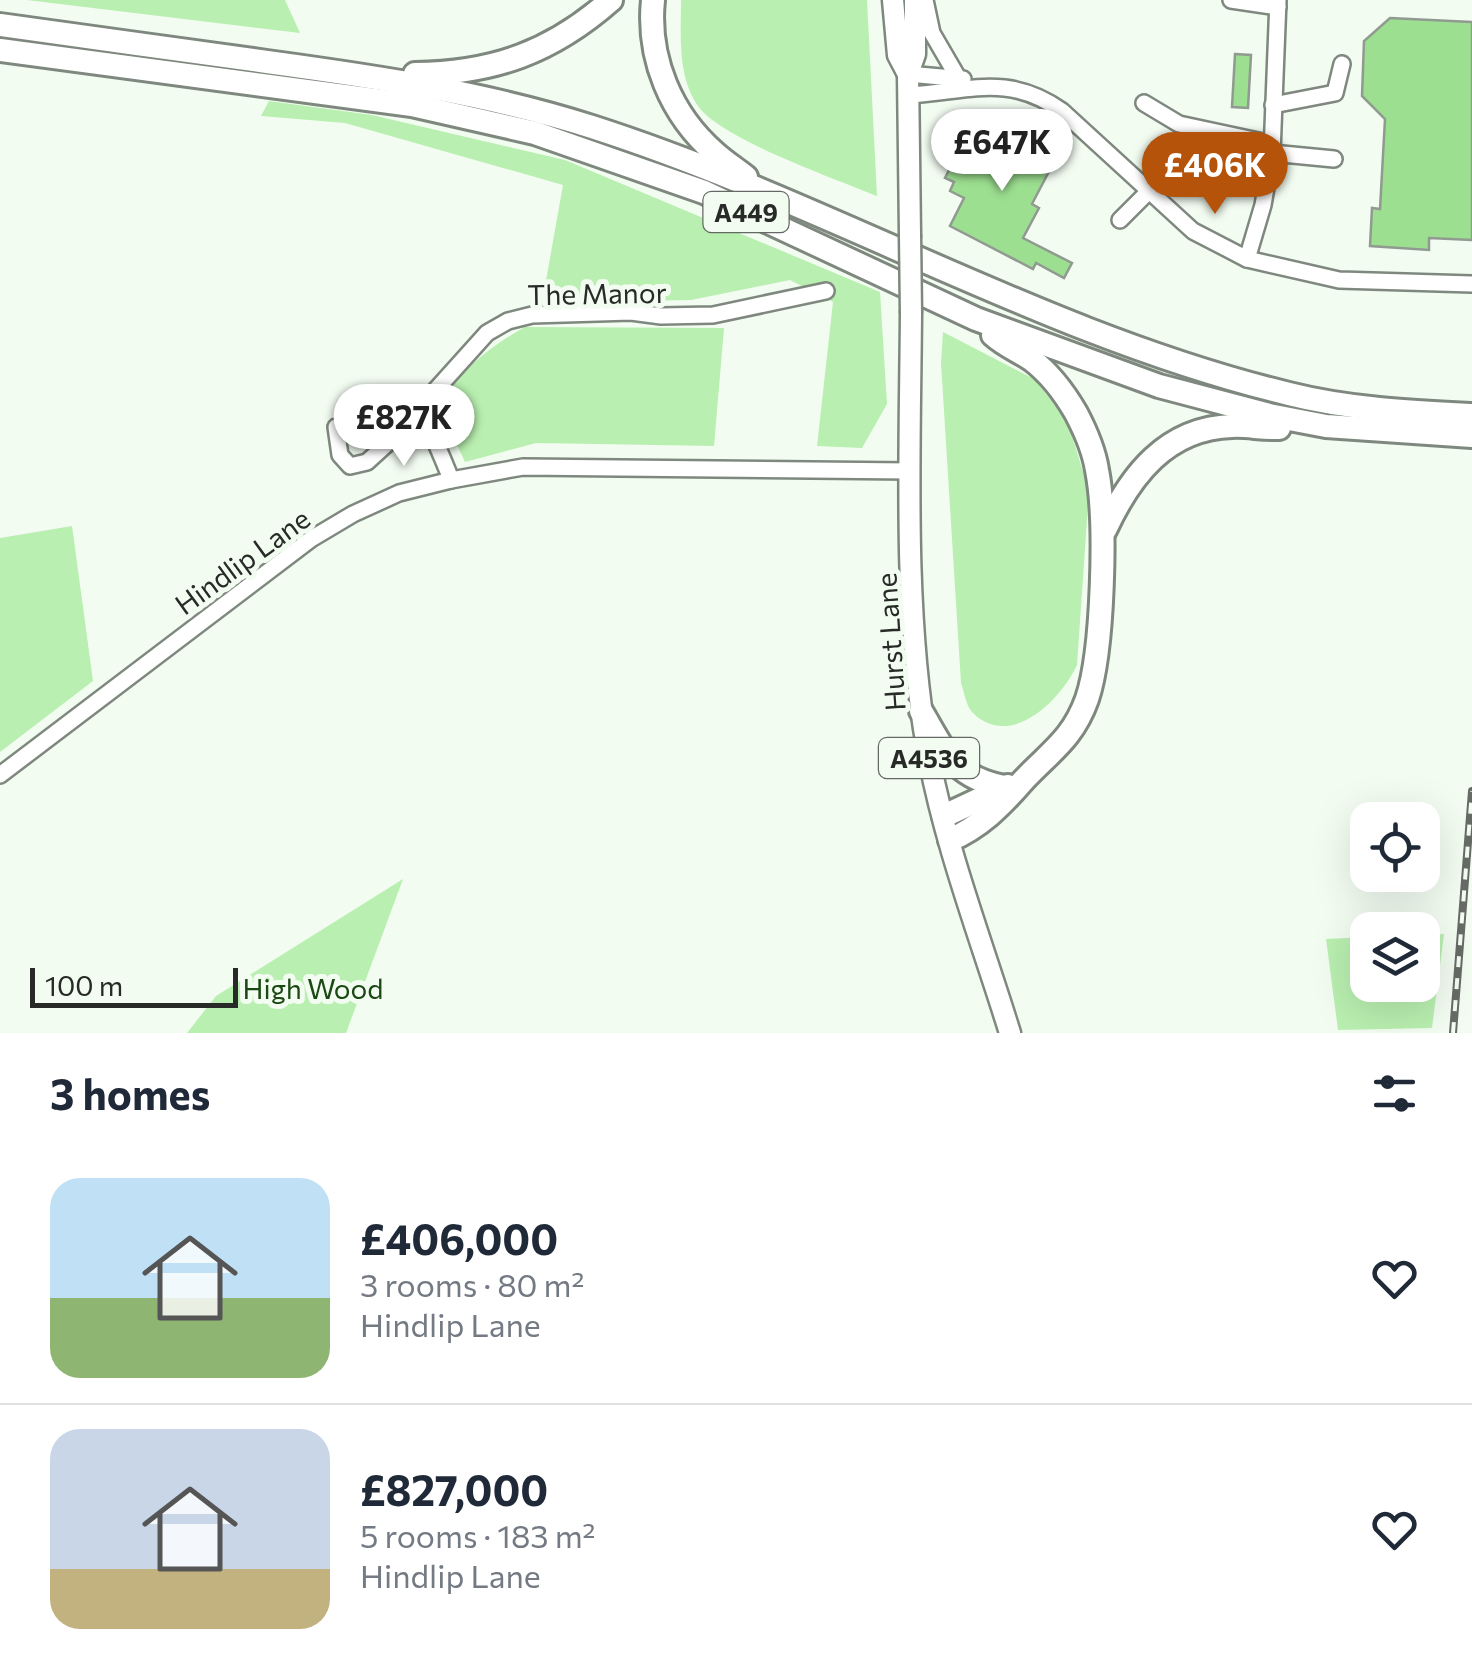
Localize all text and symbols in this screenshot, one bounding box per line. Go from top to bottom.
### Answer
pin: £647K [932,109,1072,194]
text: £647K [953,121,1051,161]
pin: £406K [1145,132,1285,217]
text: £406K [1164,144,1266,184]
road number: A449 [704,192,788,232]
street label: The Manor [527,275,667,311]
pin: £827K [334,384,474,469]
text: £827K [356,396,452,436]
street label: Hindlip Lane [168,501,316,621]
street label: Hurst Lane [868,572,912,712]
road number: A4536 [879,738,979,778]
map controls [1350,802,1440,1002]
button: locate [1350,802,1440,892]
button: layers [1350,912,1440,1002]
scale bar [30,963,238,1008]
text: 100 m [45,968,123,1002]
park label: High Wood [243,971,384,1005]
icon: filters [1367,1066,1422,1121]
text: 3 homes [50,1067,210,1119]
text: £406,000 [360,1212,558,1264]
icon: home [130,1218,250,1338]
icon: heart [1367,1251,1422,1306]
text: 3 rooms · 80 m² [360,1264,584,1304]
text: Hindlip Lane [360,1304,541,1344]
text: £827,000 [360,1463,548,1515]
icon: home [130,1469,250,1589]
icon: heart [1367,1502,1422,1557]
text: 5 rooms · 183 m² [360,1515,595,1555]
text: Hindlip Lane [360,1555,541,1595]

